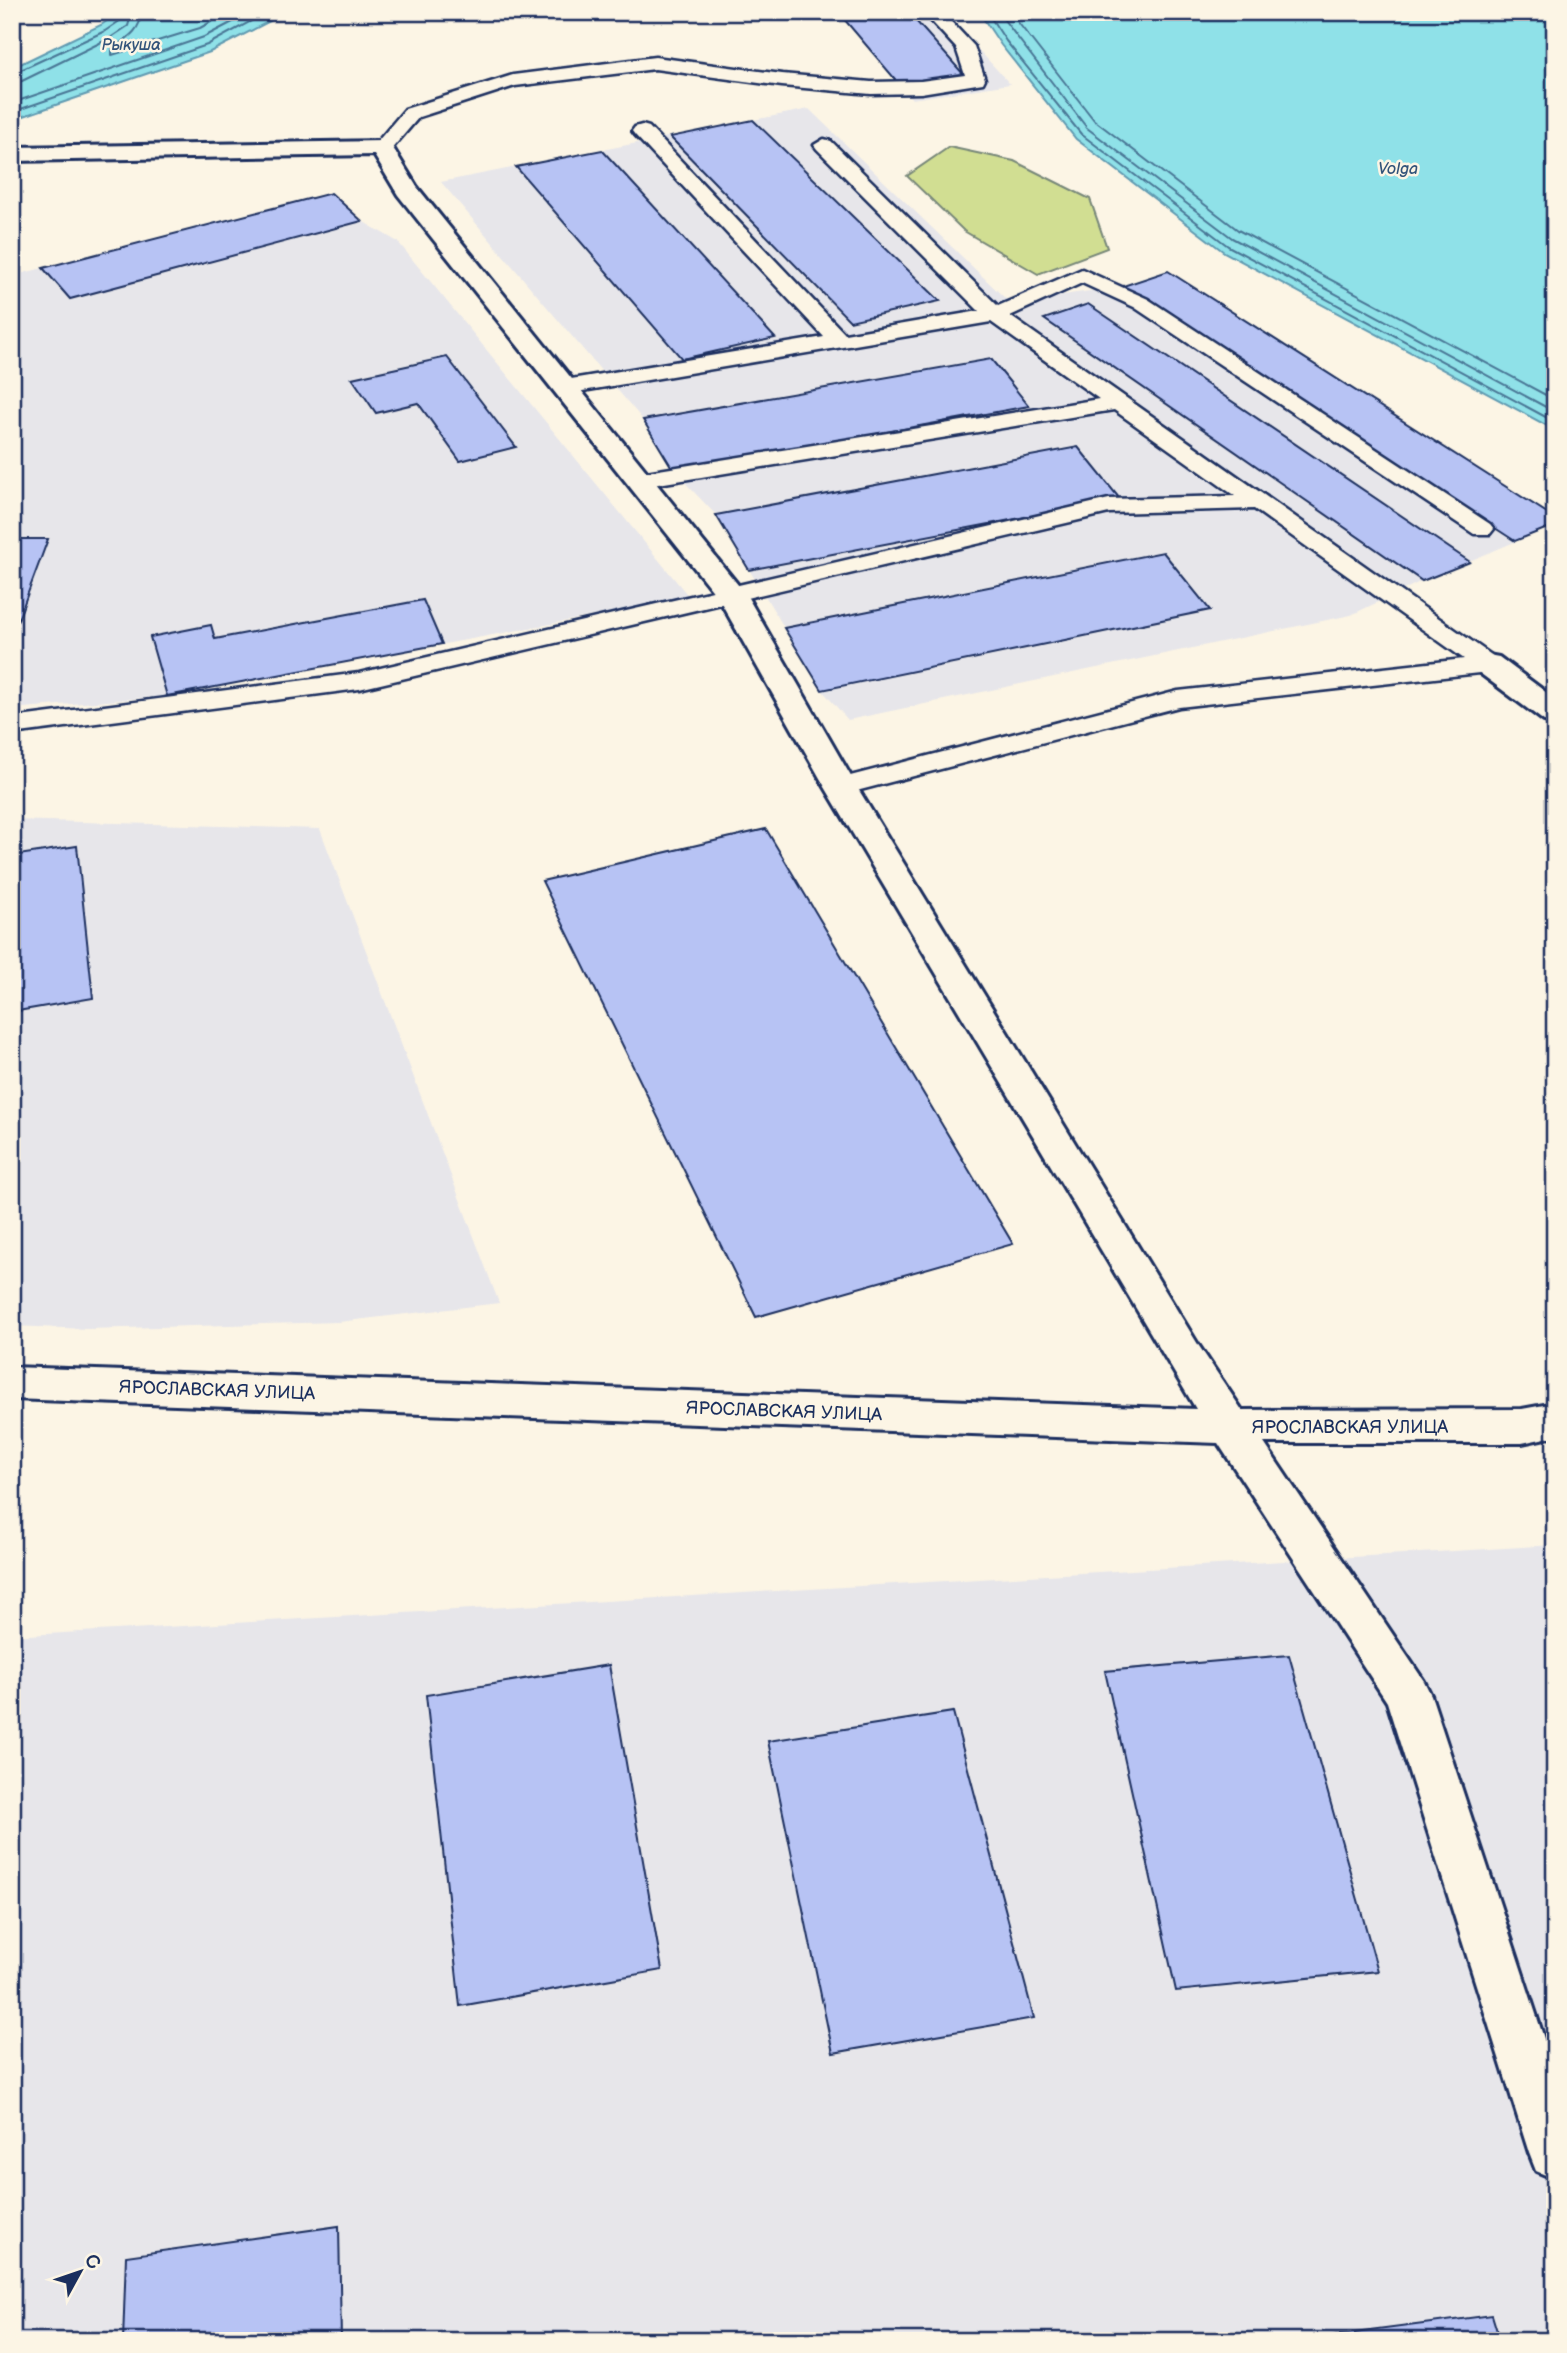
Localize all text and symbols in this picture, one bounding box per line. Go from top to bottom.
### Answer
water label: Рыкуша [101,36,161,55]
water label: Volga [1378,160,1418,179]
street label: ЯРОСЛАВСКАЯ УЛИЦА [119,1377,316,1404]
street label: ЯРОСЛАВСКАЯ УЛИЦА [686,1398,883,1425]
street label: ЯРОСЛАВСКАЯ УЛИЦА [1252,1417,1448,1438]
north arrow [46,2238,116,2308]
text: С [79,2250,105,2274]

